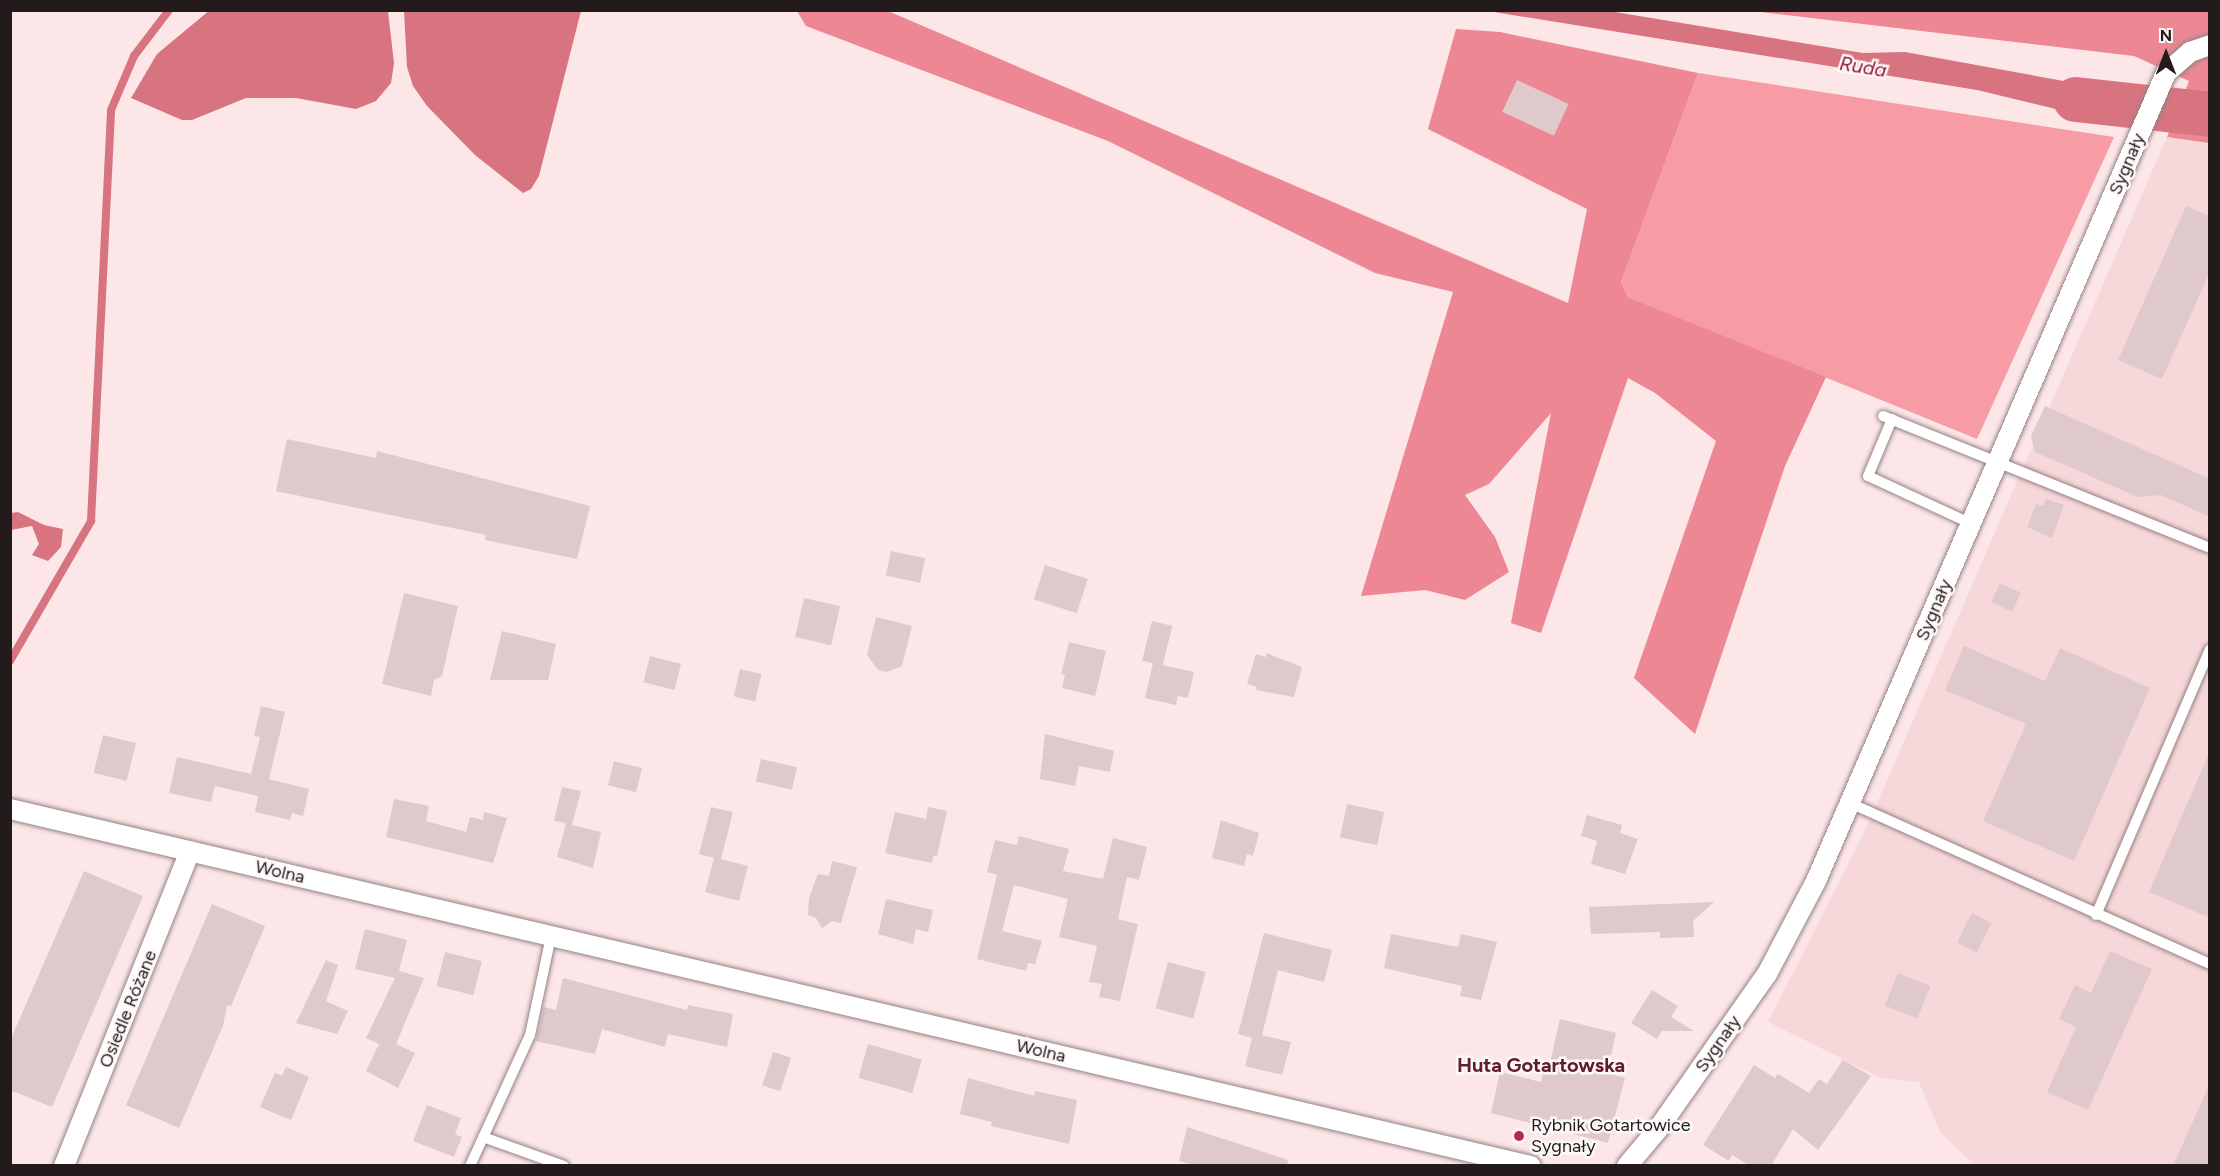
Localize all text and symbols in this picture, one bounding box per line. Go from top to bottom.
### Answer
north arrow [2136,24,2196,84]
text: N [2160,26,2172,45]
water label: Ruda [1838,51,1888,83]
street label: Sygnały [2104,130,2150,198]
street label: Sygnały [1911,576,1957,644]
street label: Wolna [253,856,307,888]
street label: Osiedle Różane [95,947,161,1071]
street label: Sygnały [1691,1011,1745,1077]
street label: Wolna [1014,1035,1068,1067]
district label: Huta Gotartowska [1457,1053,1625,1077]
place label: Rybnik Gotartowice Sygnały [1531,1115,1691,1158]
marker: Rybnik Gotartowice Sygnały [1512,1129,1526,1143]

